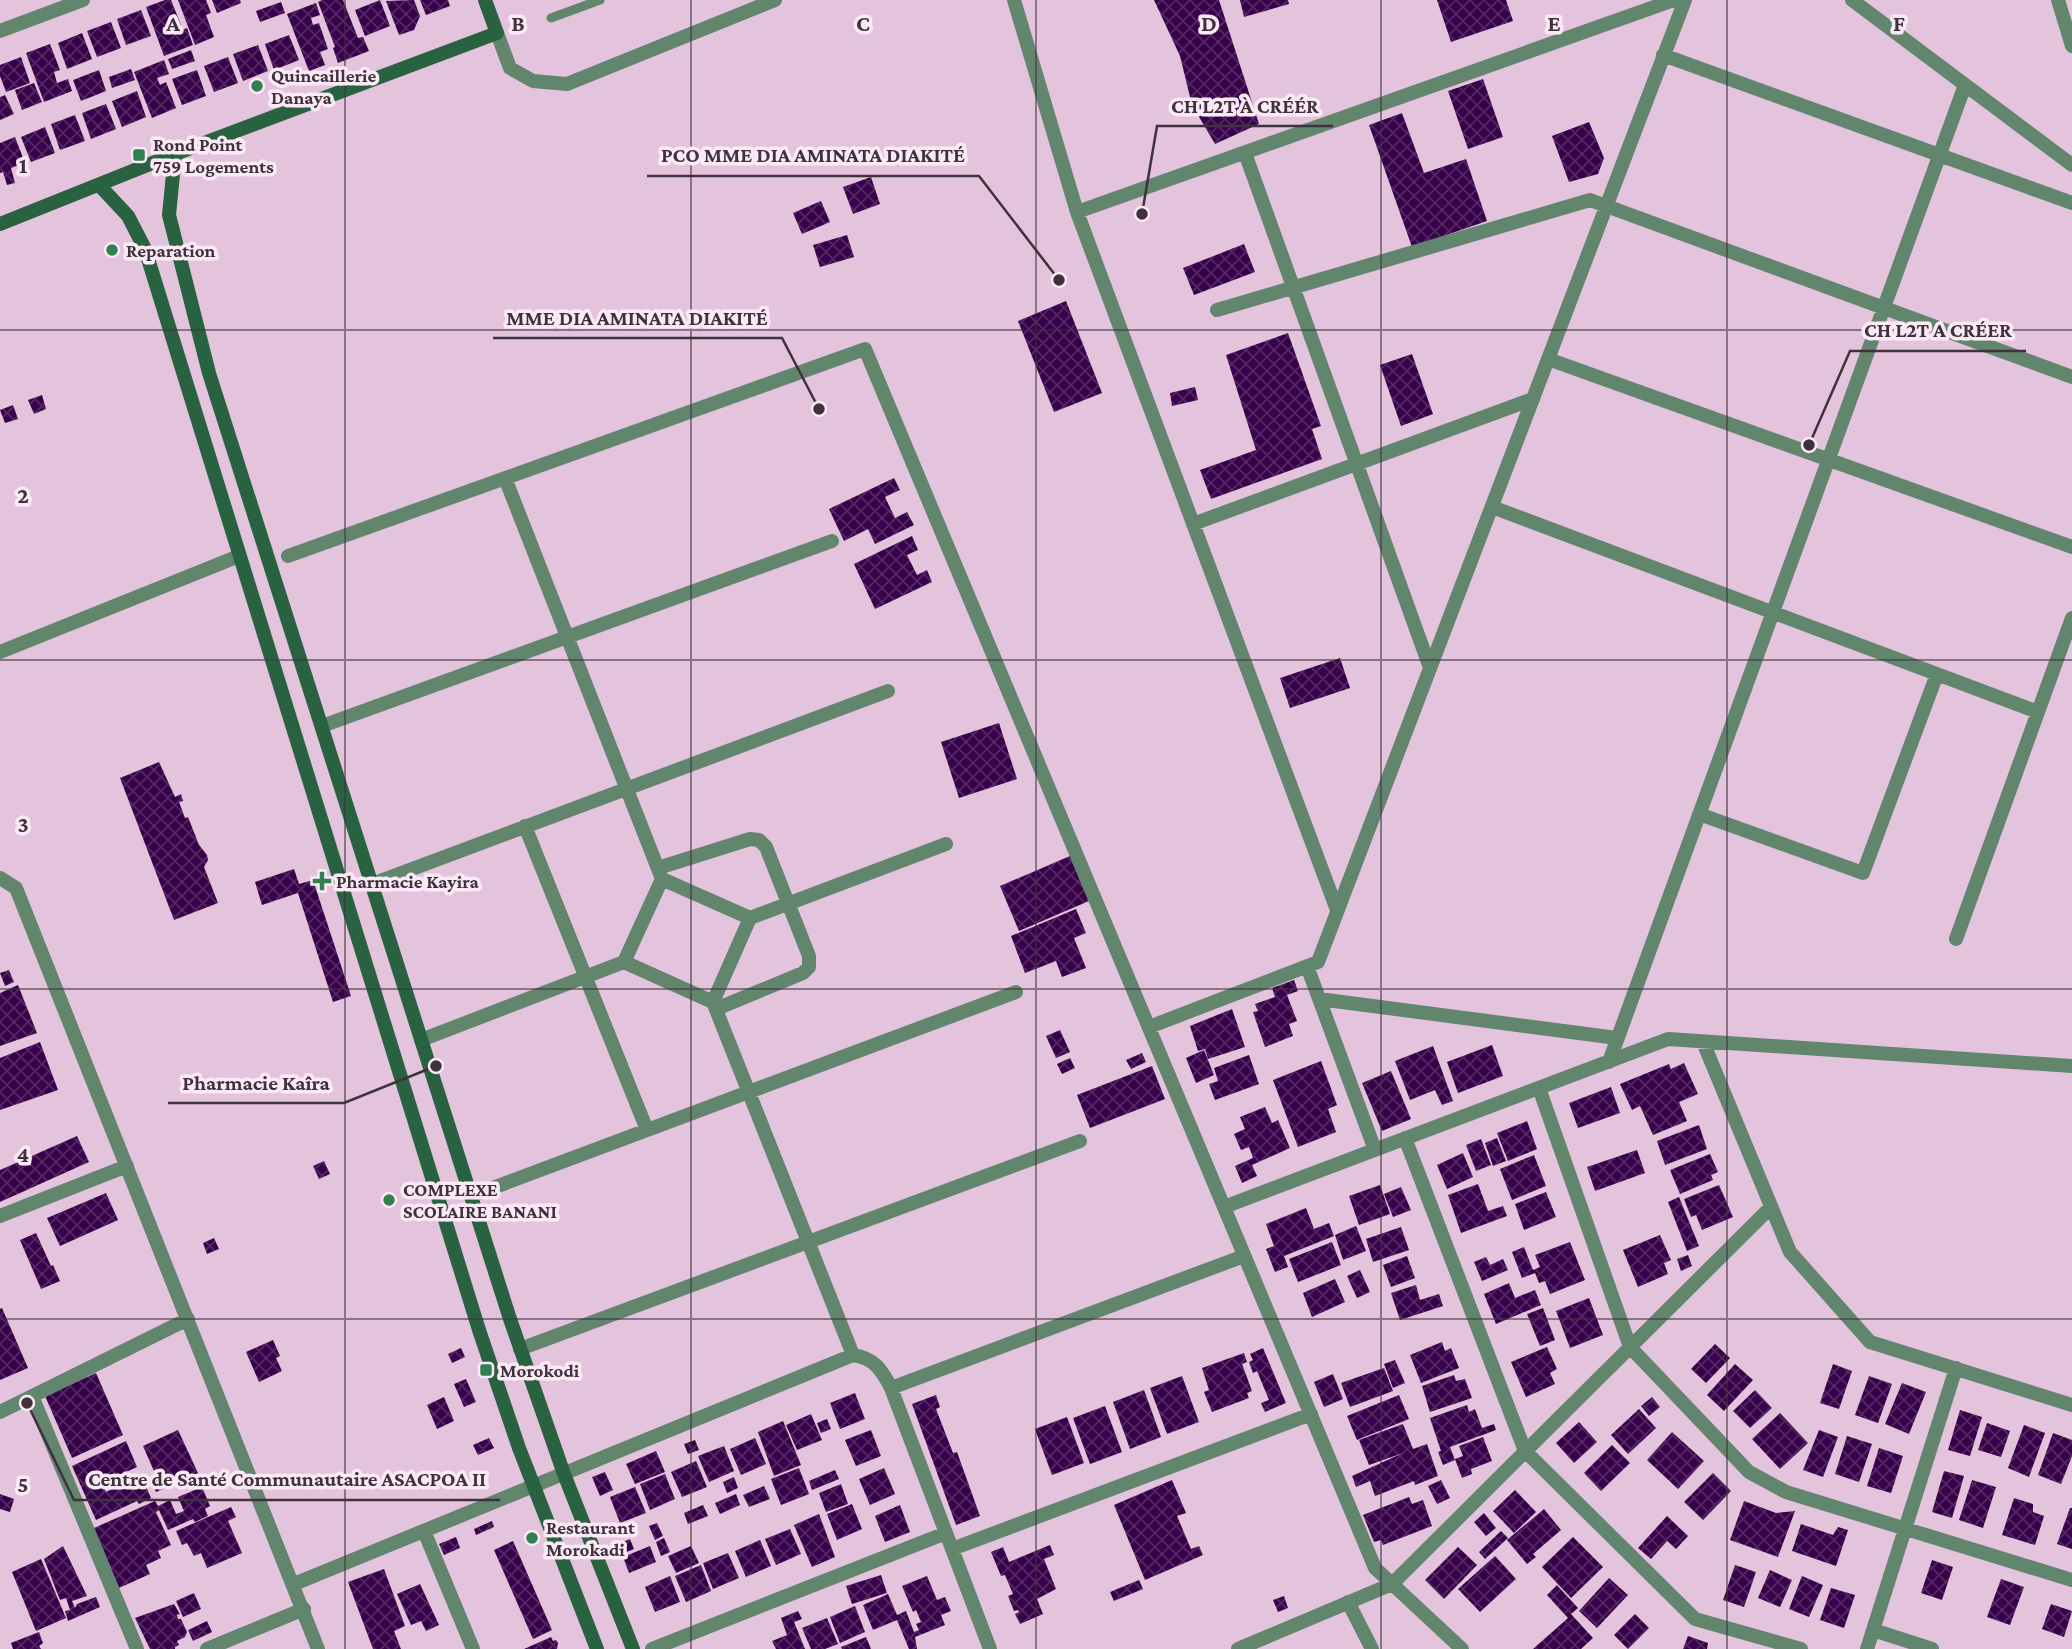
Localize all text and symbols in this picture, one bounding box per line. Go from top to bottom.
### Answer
text: A [165,10,180,36]
text: B [511,10,525,36]
text: C [856,10,870,36]
text: D [1201,10,1217,36]
text: E [1547,10,1561,36]
text: F [1893,10,1905,36]
place label: Quincaillerie Danaya [271,65,377,108]
marker: Quincaillerie Danaya [249,78,265,94]
callout: CH L2T À CRÉÉR [1157,84,1333,126]
text: CH L2T À CRÉÉR [1171,94,1319,118]
place label: Rond Point 759 Logements [153,134,274,177]
callout: PCO MME DIA AMINATA DIAKITÉ [647,134,979,176]
text: PCO MME DIA AMINATA DIAKITÉ [661,143,965,167]
marker: Rond Point 759 Logements [131,147,147,163]
text: 1 [19,152,28,178]
place label: Reparation [126,240,216,261]
marker: Reparation [104,242,120,258]
callout: MME DIA AMINATA DIAKITÉ [493,296,782,338]
text: MME DIA AMINATA DIAKITÉ [506,306,768,330]
callout: CH L2T A CRÉER [1850,309,2026,351]
text: CH L2T A CRÉER [1864,318,2012,342]
text: 2 [17,482,29,508]
text: 3 [17,811,29,837]
place label: Pharmacie Kayira [336,871,479,892]
marker: Pharmacie Kayira [314,873,330,889]
callout: Pharmacie Kaîra [168,1061,344,1103]
text: Pharmacie Kaîra [182,1071,330,1095]
text: 4 [17,1141,29,1167]
place label: COMPLEXE SCOLAIRE BANANI [403,1179,557,1222]
marker: COMPLEXE SCOLAIRE BANANI [381,1192,397,1208]
place label: Morokodi [500,1360,580,1381]
marker: Morokodi [478,1362,494,1378]
callout: Centre de Santé Communautaire ASACPOA II [74,1458,500,1500]
text: Centre de Santé Communautaire ASACPOA II [88,1467,486,1491]
text: 5 [17,1471,29,1497]
place label: Restaurant Morokadi [546,1517,635,1560]
marker: Restaurant Morokadi [524,1530,540,1546]

